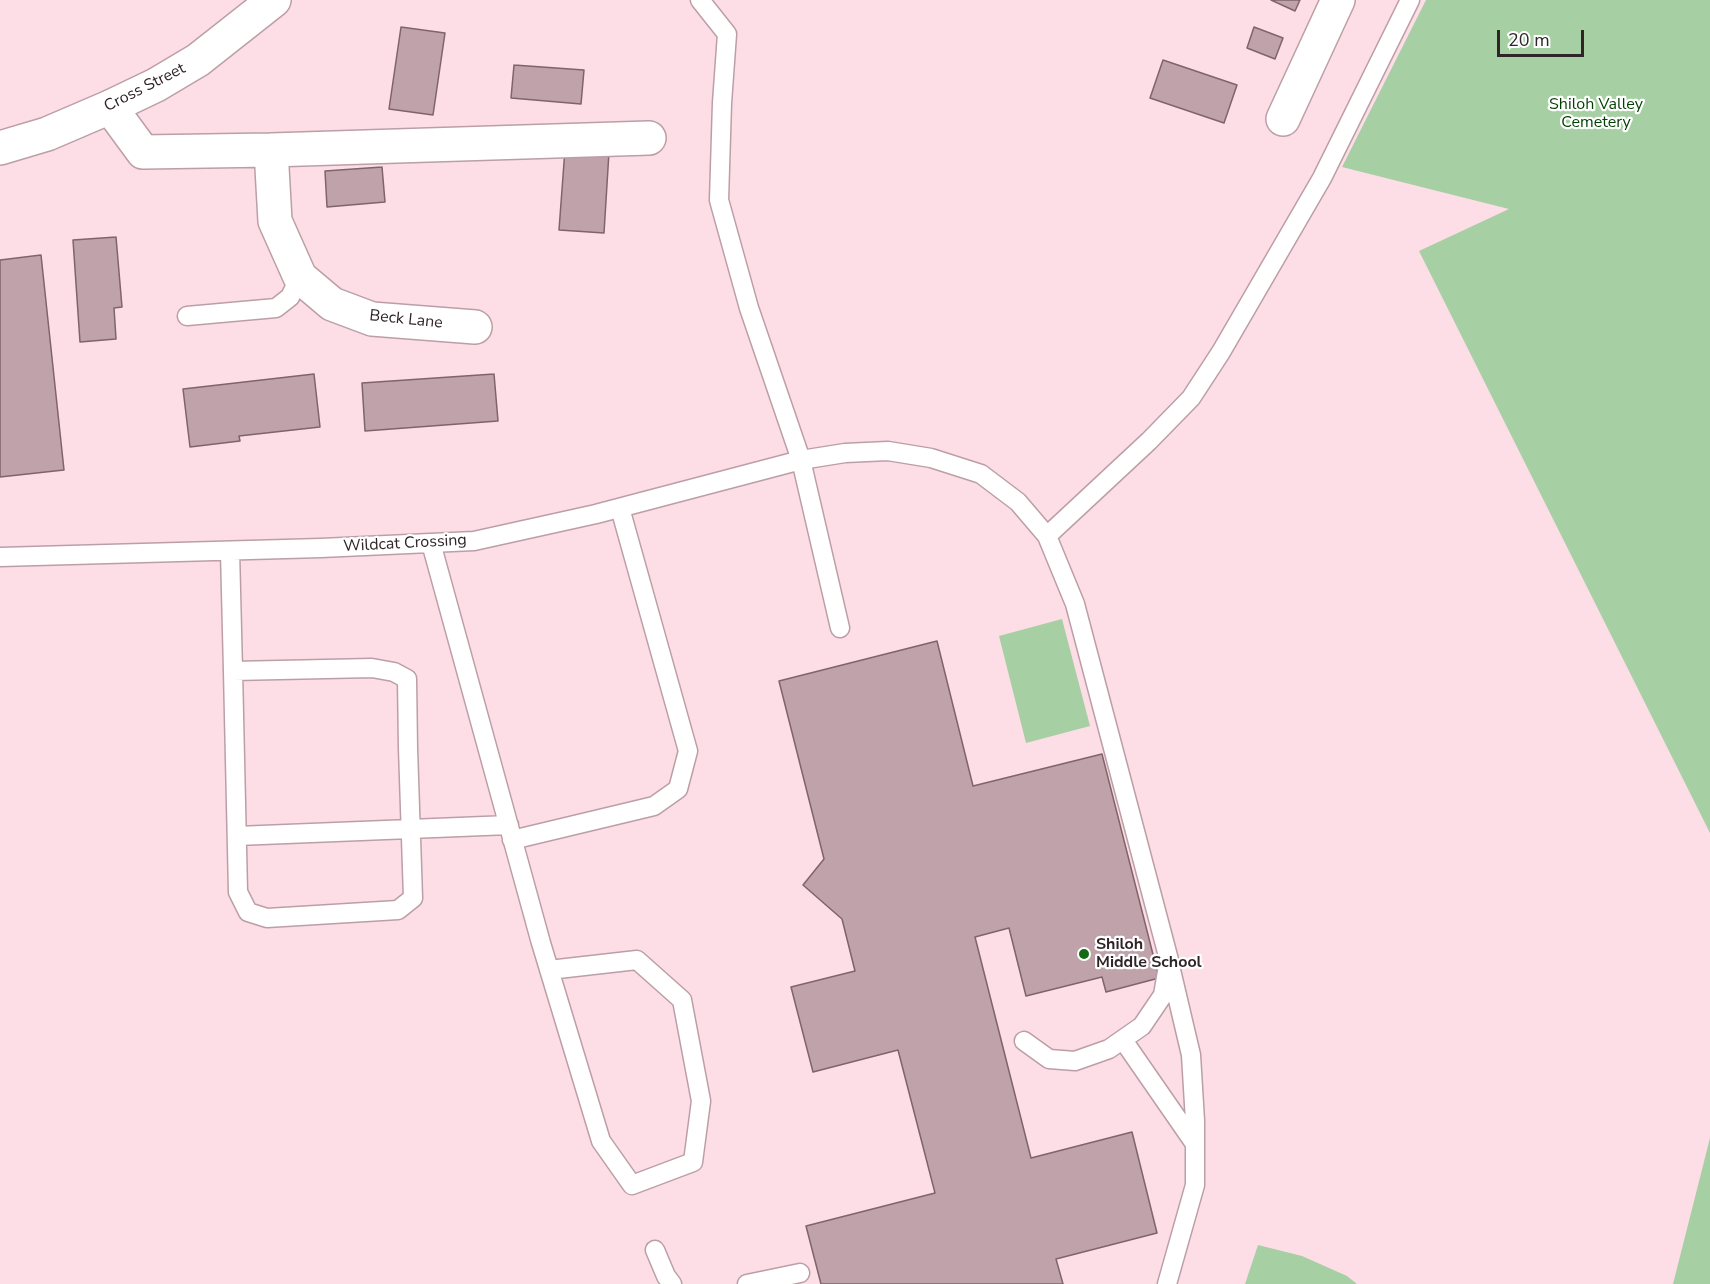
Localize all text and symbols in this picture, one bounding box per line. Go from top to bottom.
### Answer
scale bar [1500,18,1587,56]
text: 20 m [1508,28,1550,52]
street label: Cross Street [101,59,189,117]
park label: Shiloh Valley Cemetery [1549,95,1643,133]
street label: Beck Lane [368,307,444,333]
street label: Wildcat Crossing [343,531,467,557]
place label: Shiloh Middle School [1096,935,1202,973]
marker: Shiloh Middle School [1077,947,1091,961]

